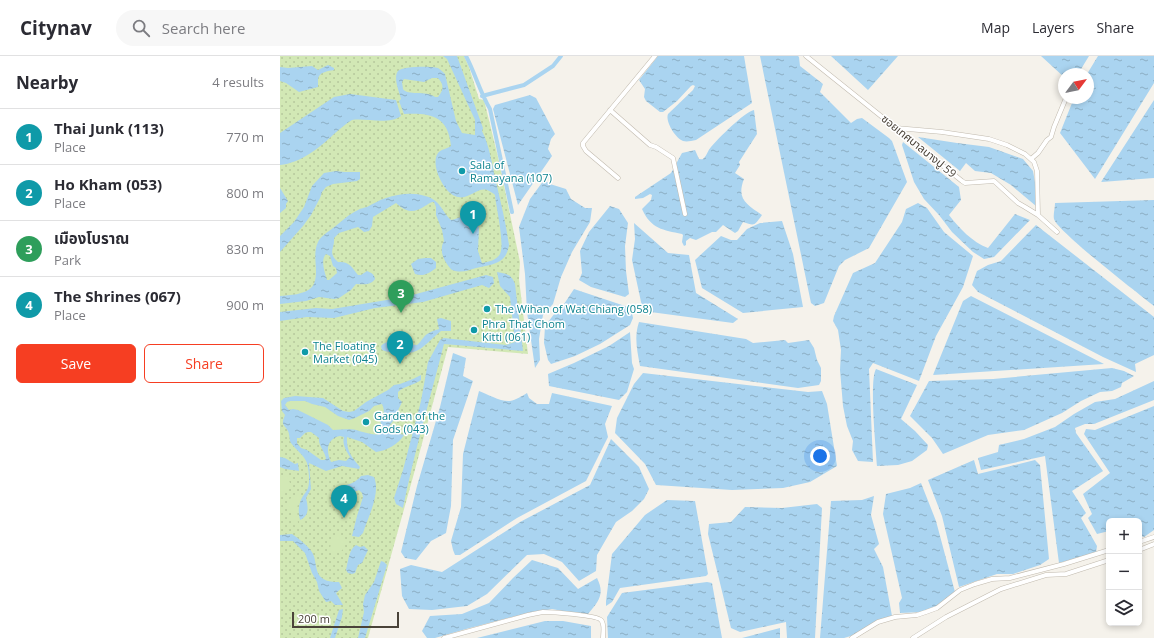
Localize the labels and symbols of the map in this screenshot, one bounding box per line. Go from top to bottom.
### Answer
north arrow [1058,68,1094,104]
street label: ซอยเทศบาลบางปู 59 [879,111,960,180]
place label: Sala of Ramayana (107) [470,157,552,185]
marker: Sala of Ramayana (107) [457,166,467,176]
pin: 1 [460,201,486,234]
pin: 3 [388,280,414,313]
place label: The Wihan of Wat Chiang (058) [495,301,652,316]
marker: The Wihan of Wat Chiang (058) [482,304,492,314]
place label: Phra That Chom Kitti (061) [482,316,565,344]
marker: Phra That Chom Kitti (061) [469,325,479,335]
pin: 2 [387,331,413,364]
place label: The Floating Market (045) [313,338,378,366]
marker: The Floating Market (045) [300,347,310,357]
place label: Garden of the Gods (043) [374,408,445,436]
marker: Garden of the Gods (043) [361,417,371,427]
your location [810,446,830,466]
pin: 4 [331,485,357,518]
scale bar [292,610,399,629]

